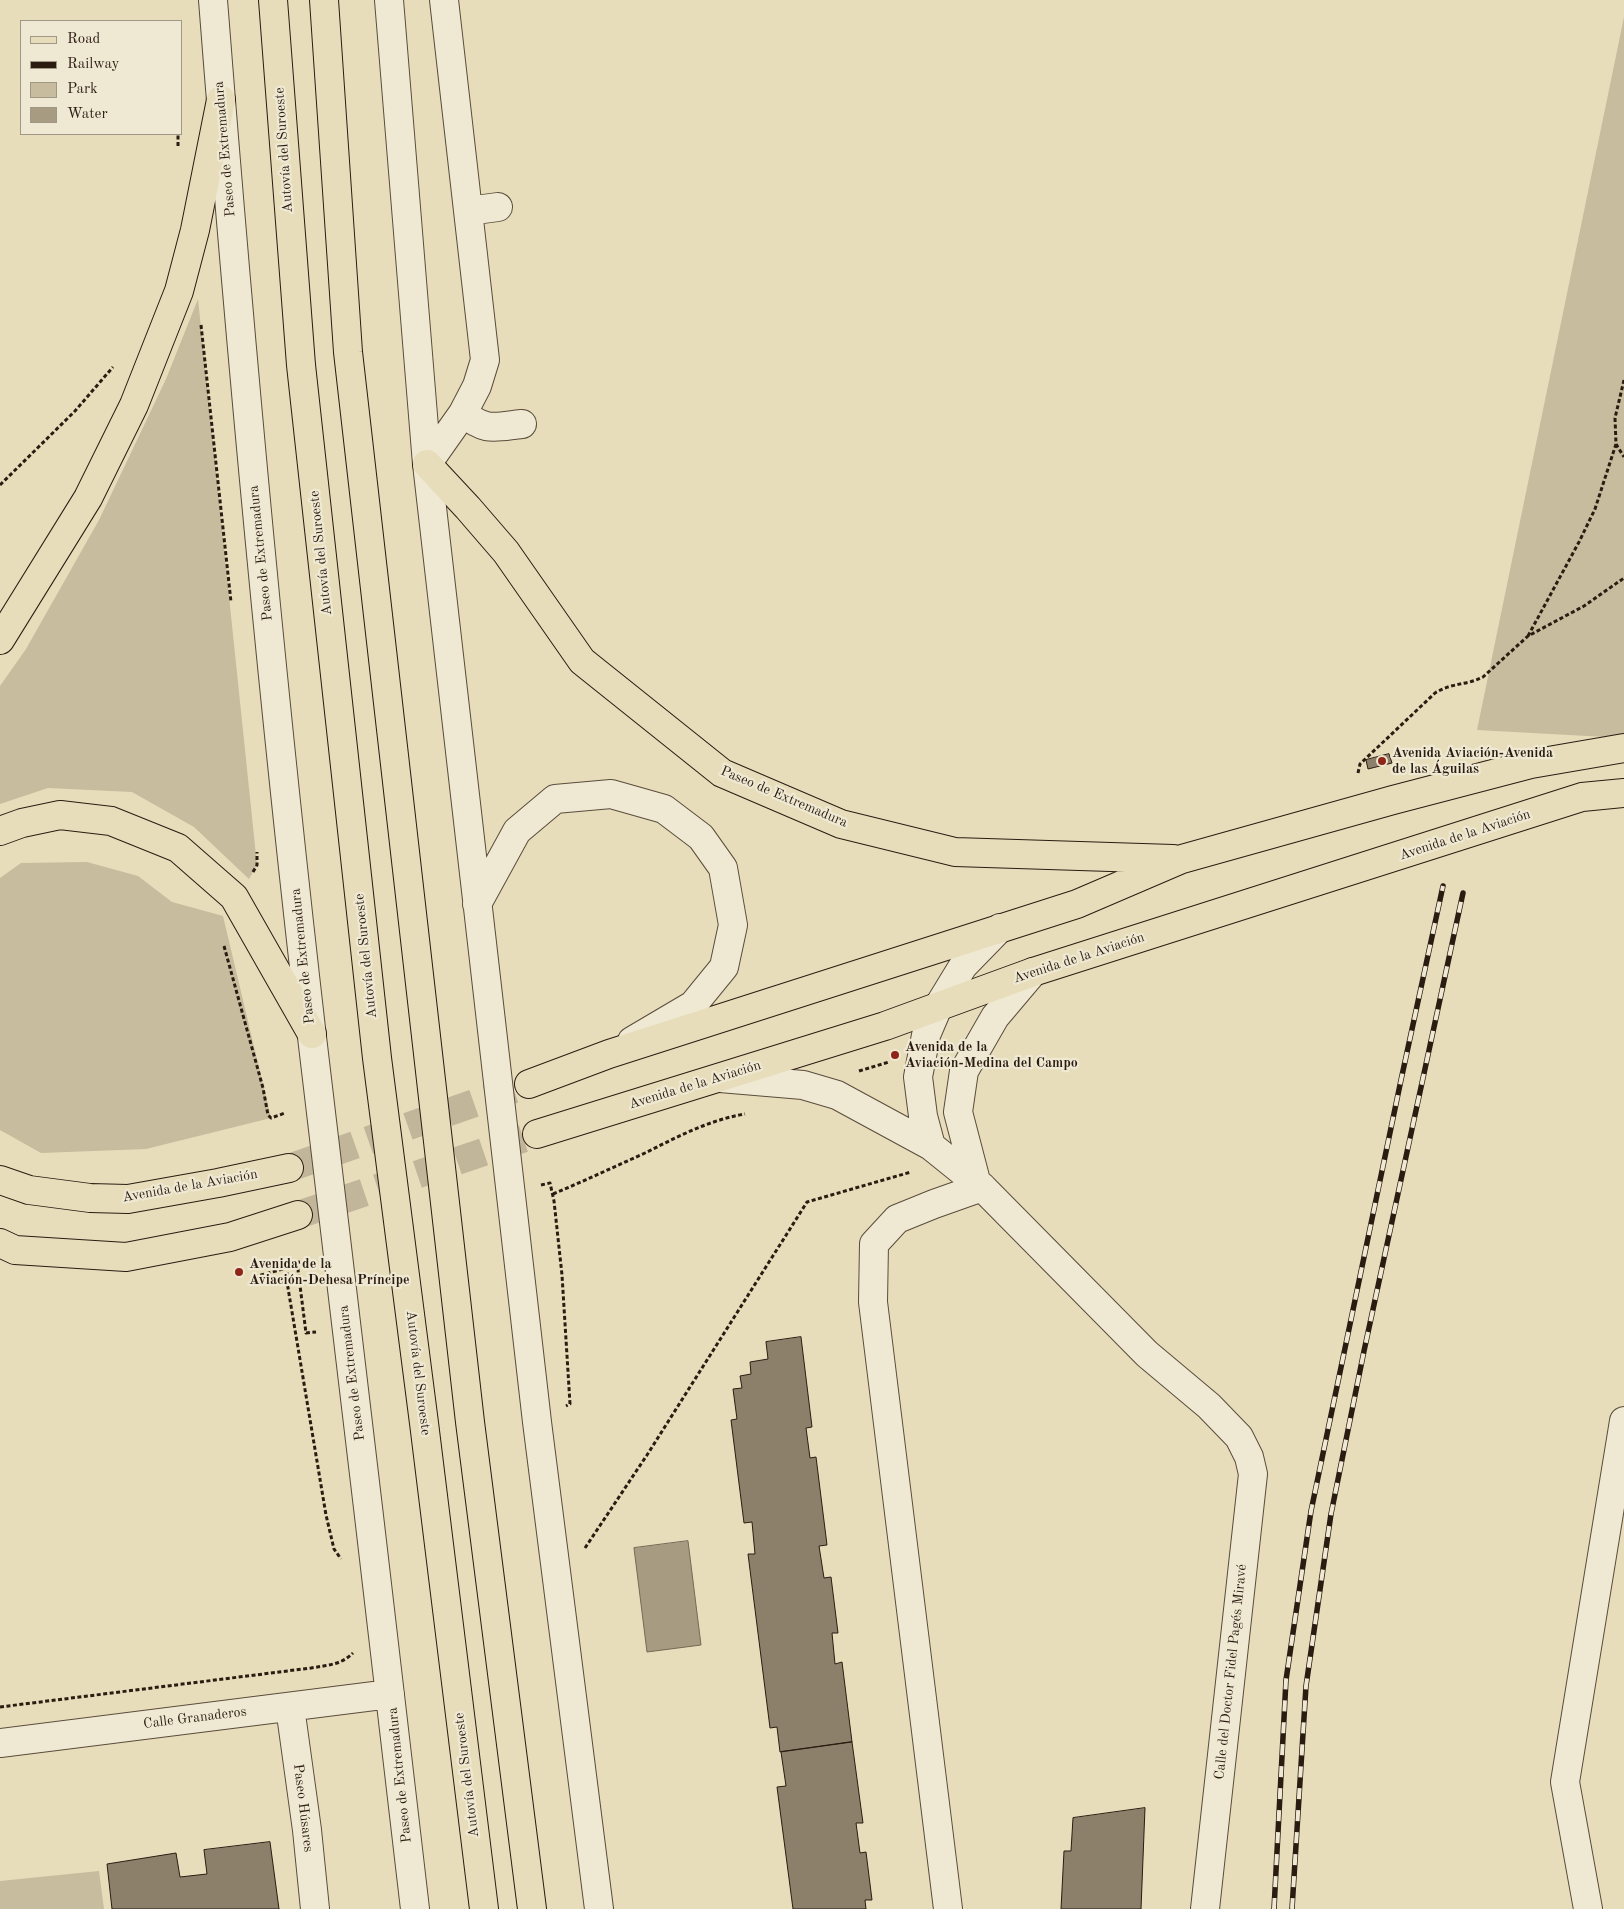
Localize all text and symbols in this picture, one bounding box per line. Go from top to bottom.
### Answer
legend [20,20,182,135]
text: Road [67,32,100,47]
text: Railway [67,57,120,72]
street label: Paseo de Extremadura [211,80,239,218]
text: Park [67,82,98,97]
street label: Autovía del Suroeste [271,87,297,213]
text: Water [67,107,108,122]
street label: Paseo de Extremadura [246,484,276,622]
street label: Autovía del Suroeste [306,490,336,616]
place label: Avenida Aviación-Avenida de las Águilas [1392,745,1553,778]
marker: Avenida Aviación-Avenida de las Águilas [1376,755,1388,767]
street label: Paseo de Extremadura [718,763,850,831]
street label: Avenida de la Aviación [1397,806,1533,864]
street label: Paseo de Extremadura [288,887,318,1025]
street label: Autovía del Suroeste [351,893,381,1019]
street label: Avenida de la Aviación [1011,929,1147,987]
place label: Avenida de la Aviación-Medina del Campo [905,1039,1078,1072]
marker: Avenida de la Aviación-Medina del Campo [889,1049,901,1061]
street label: Avenida de la Aviación [627,1057,763,1113]
street label: Avenida de la Aviación [121,1166,259,1206]
place label: Avenida de la Aviación-Dehesa Príncipe [249,1256,410,1288]
marker: Avenida de la Aviación-Dehesa Príncipe [233,1266,245,1278]
street label: Paseo de Extremadura [335,1304,369,1442]
street label: Autovía del Suroeste [402,1310,434,1436]
street label: Calle del Doctor Fidel Pagés Miravé [1211,1563,1251,1781]
street label: Calle Granaderos [142,1703,248,1733]
street label: Paseo de Extremadura [385,1706,415,1844]
street label: Autovía del Suroeste [451,1712,483,1838]
street label: Paseo Húsares [289,1763,317,1853]

